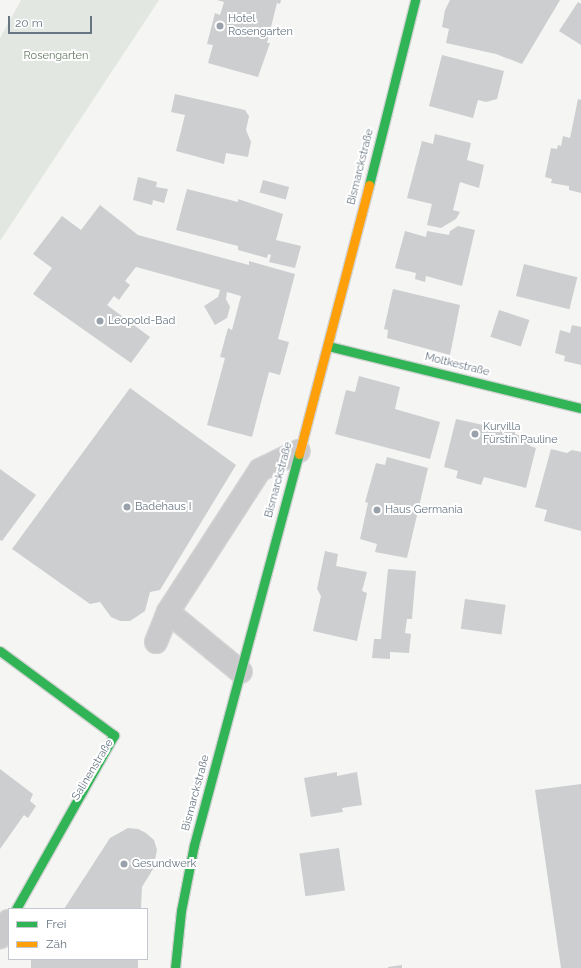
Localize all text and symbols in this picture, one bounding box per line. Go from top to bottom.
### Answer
scale bar [10,8,94,34]
place label: Hotel Rosengarten [228,13,293,39]
text: 20 m [15,16,43,30]
marker: Hotel Rosengarten [215,21,225,31]
park label: Rosengarten [24,49,88,63]
street label: Bismarckstraße [345,128,377,206]
place label: Leopold-Bad [108,314,175,328]
marker: Leopold-Bad [95,316,105,326]
street label: Moltkestraße [423,351,491,379]
place label: Kurvilla Fürstin Pauline [483,421,558,447]
marker: Kurvilla Fürstin Pauline [470,429,480,439]
street label: Bismarckstraße [263,441,295,519]
place label: Badehaus I [135,500,191,514]
marker: Badehaus I [122,502,132,512]
place label: Haus Germania [385,503,463,517]
marker: Haus Germania [372,505,382,515]
street label: Salinenstraße [70,737,116,803]
street label: Bismarckstraße [180,754,212,832]
place label: Gesundwerk [132,857,196,871]
marker: Gesundwerk [119,859,129,869]
legend [8,908,148,960]
text: Frei [46,917,66,931]
text: Zäh [46,937,67,951]

